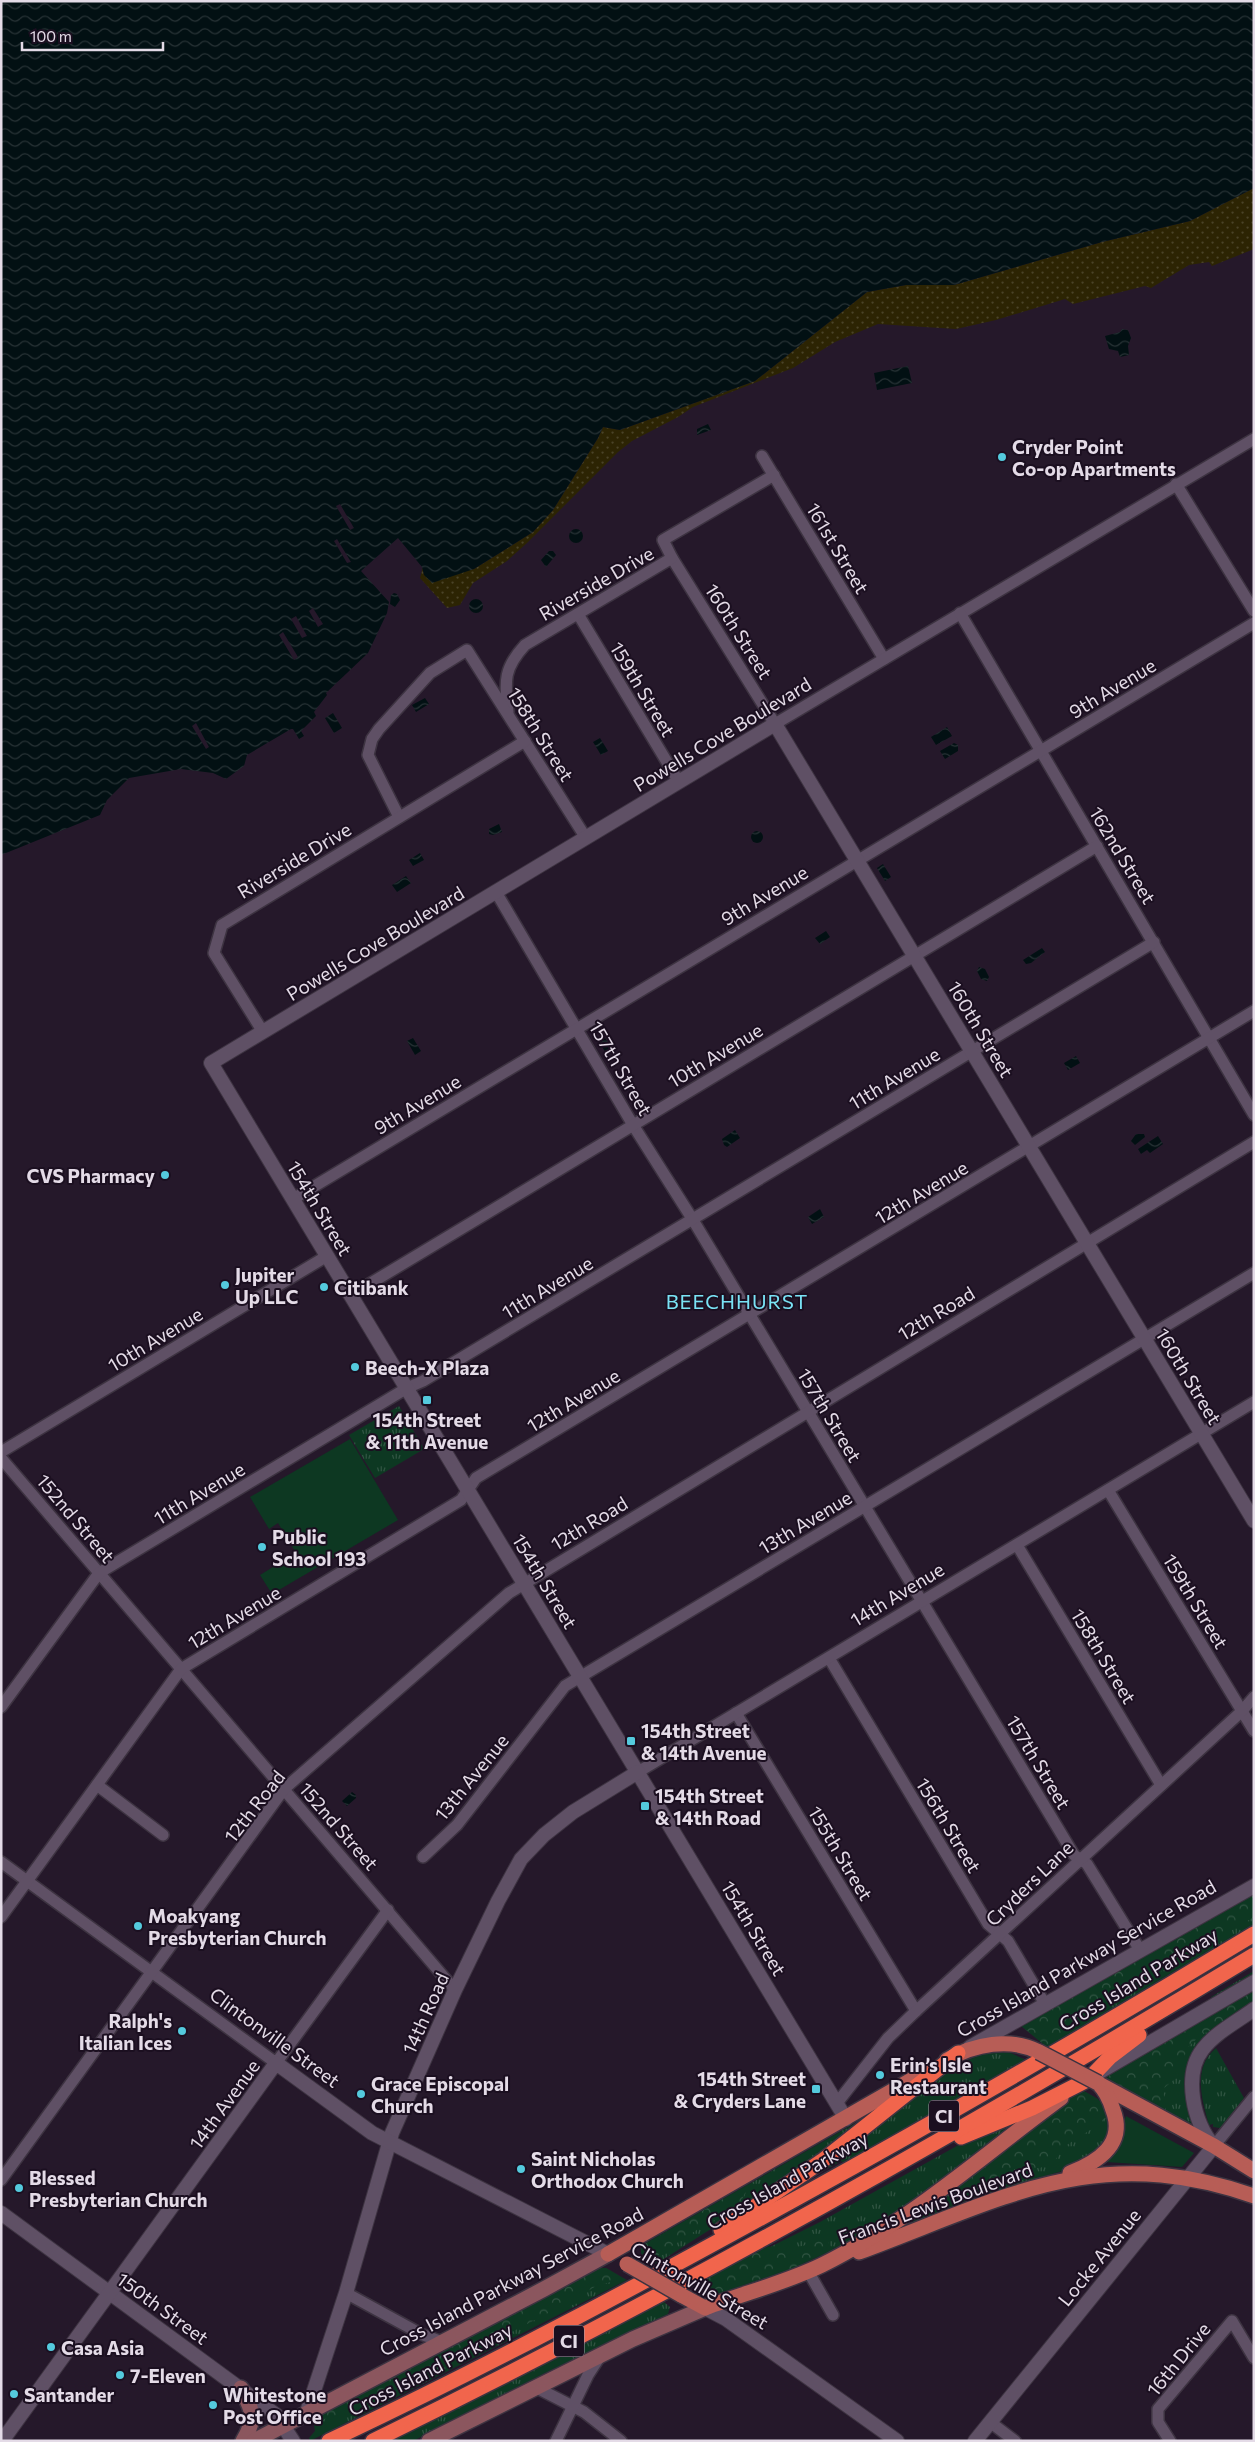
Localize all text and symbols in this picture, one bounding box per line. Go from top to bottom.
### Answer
scale bar [22,20,164,52]
text: 100 m [30,27,72,45]
place label: Cryder Point Co-op Apartments [1012,435,1176,480]
marker: Cryder Point Co-op Apartments [996,451,1008,463]
street label: 161st Street [802,499,874,598]
street label: Riverside Drive [535,541,657,625]
street label: 160th Street [701,579,777,683]
street label: 159th Street [606,637,680,741]
street label: 9th Avenue [1064,653,1160,723]
street label: Powells Cove Boulevard [629,672,815,796]
street label: 158th Street [503,683,579,785]
street label: 162nd Street [1085,802,1161,908]
street label: Riverside Drive [233,817,355,903]
street label: 9th Avenue [716,860,812,930]
street label: Powells Cove Boulevard [282,881,468,1005]
street label: 160th Street [943,977,1019,1081]
street label: 157th Street [585,1017,657,1119]
street label: 10th Avenue [664,1018,766,1092]
street label: 11th Avenue [844,1042,944,1114]
street label: 9th Avenue [369,1069,465,1139]
street label: 12th Avenue [870,1155,972,1229]
street label: 154th Street [283,1156,357,1260]
place label: CVS Pharmacy [26,1164,156,1187]
marker: CVS Pharmacy [159,1169,171,1181]
street label: 11th Avenue [497,1251,597,1323]
place label: Jupiter Up LLC [235,1263,298,1308]
place label: Citibank [334,1276,409,1299]
marker: Jupiter Up LLC [219,1279,231,1291]
marker: Citibank [318,1281,330,1293]
street label: 12th Road [894,1281,978,1345]
district label: BEECHHURST [666,1289,808,1313]
street label: 10th Avenue [104,1302,206,1376]
street label: 160th Street [1151,1324,1227,1428]
place label: Beech-X Plaza [365,1356,489,1379]
marker: Beech-X Plaza [349,1361,361,1373]
street label: 12th Avenue [522,1363,624,1437]
street label: 157th Street [793,1364,867,1466]
marker: 154th Street & 11th Avenue [421,1394,433,1406]
place label: 154th Street & 11th Avenue [366,1408,488,1453]
street label: 11th Avenue [149,1457,249,1529]
street label: 152nd Street [32,1469,120,1567]
street label: 13th Avenue [754,1485,856,1559]
street label: 12th Road [547,1491,631,1555]
place label: Public School 193 [272,1525,366,1570]
street label: 154th Street [508,1529,582,1633]
marker: Public School 193 [256,1541,268,1553]
street label: 159th Street [1159,1549,1233,1653]
street label: 14th Avenue [846,1557,948,1631]
street label: 12th Avenue [183,1580,285,1654]
street label: 158th Street [1067,1604,1141,1708]
street label: 157th Street [1002,1711,1076,1813]
place label: 154th Street & 14th Avenue [641,1719,767,1764]
street label: 13th Avenue [429,1729,513,1825]
marker: 154th Street & 14th Avenue [625,1735,637,1747]
street label: 12th Road [219,1765,289,1847]
street label: 156th Street [912,1773,986,1877]
street label: 152nd Street [295,1777,383,1875]
place label: 154th Street & 14th Road [655,1784,764,1829]
marker: 154th Street & 14th Road [639,1800,651,1812]
street label: 155th Street [804,1802,878,1905]
street label: Cryders Lane [981,1836,1077,1930]
street label: Cross Island Parkway Service Road [952,1874,1220,2042]
street label: 154th Street [717,1876,791,1980]
place label: Moakyang Presbyterian Church [148,1904,326,1949]
marker: Moakyang Presbyterian Church [132,1920,144,1932]
street label: Cross Island Parkway [1055,1923,1221,2035]
street label: 14th Road [397,1969,453,2057]
street label: Clintonville Street [206,1982,345,2092]
place label: Ralph's Italian Ices [79,2009,172,2054]
marker: Ralph's Italian Ices [176,2025,188,2037]
place label: Erin’s Isle Restaurant [890,2053,987,2098]
street label: 14th Avenue [184,2055,264,2153]
place label: 154th Street & Cryders Lane [674,2067,806,2112]
marker: Erin’s Isle Restaurant [874,2069,886,2081]
place label: Grace Episcopal Church [371,2072,509,2117]
marker: 154th Street & Cryders Lane [810,2083,822,2095]
marker: Grace Episcopal Church [355,2088,367,2100]
road number: CI [929,2100,959,2132]
street label: Cross Island Parkway [702,2126,872,2234]
place label: Saint Nicholas Orthodox Church [531,2147,684,2192]
street label: Francis Lewis Boulevard [835,2157,1035,2249]
marker: Saint Nicholas Orthodox Church [515,2163,527,2175]
place label: Blessed Presbyterian Church [29,2166,207,2211]
marker: Blessed Presbyterian Church [13,2182,25,2194]
street label: Cross Island Parkway Service Road [375,2202,647,2360]
street label: Locke Avenue [1053,2204,1145,2310]
street label: Clintonville Street [627,2236,773,2334]
street label: 150th Street [113,2267,213,2349]
street label: Cross Island Parkway [344,2318,516,2420]
street label: 16th Drive [1141,2318,1215,2400]
road number: CI [554,2326,584,2356]
place label: Casa Asia [61,2336,144,2359]
marker: Casa Asia [45,2341,57,2353]
place label: 7-Eleven [130,2364,206,2387]
marker: 7-Eleven [114,2369,126,2381]
place label: Santander [24,2383,115,2406]
place label: Whitestone Post Office [223,2383,326,2428]
marker: Santander [8,2388,20,2400]
marker: Whitestone Post Office [207,2399,219,2411]

